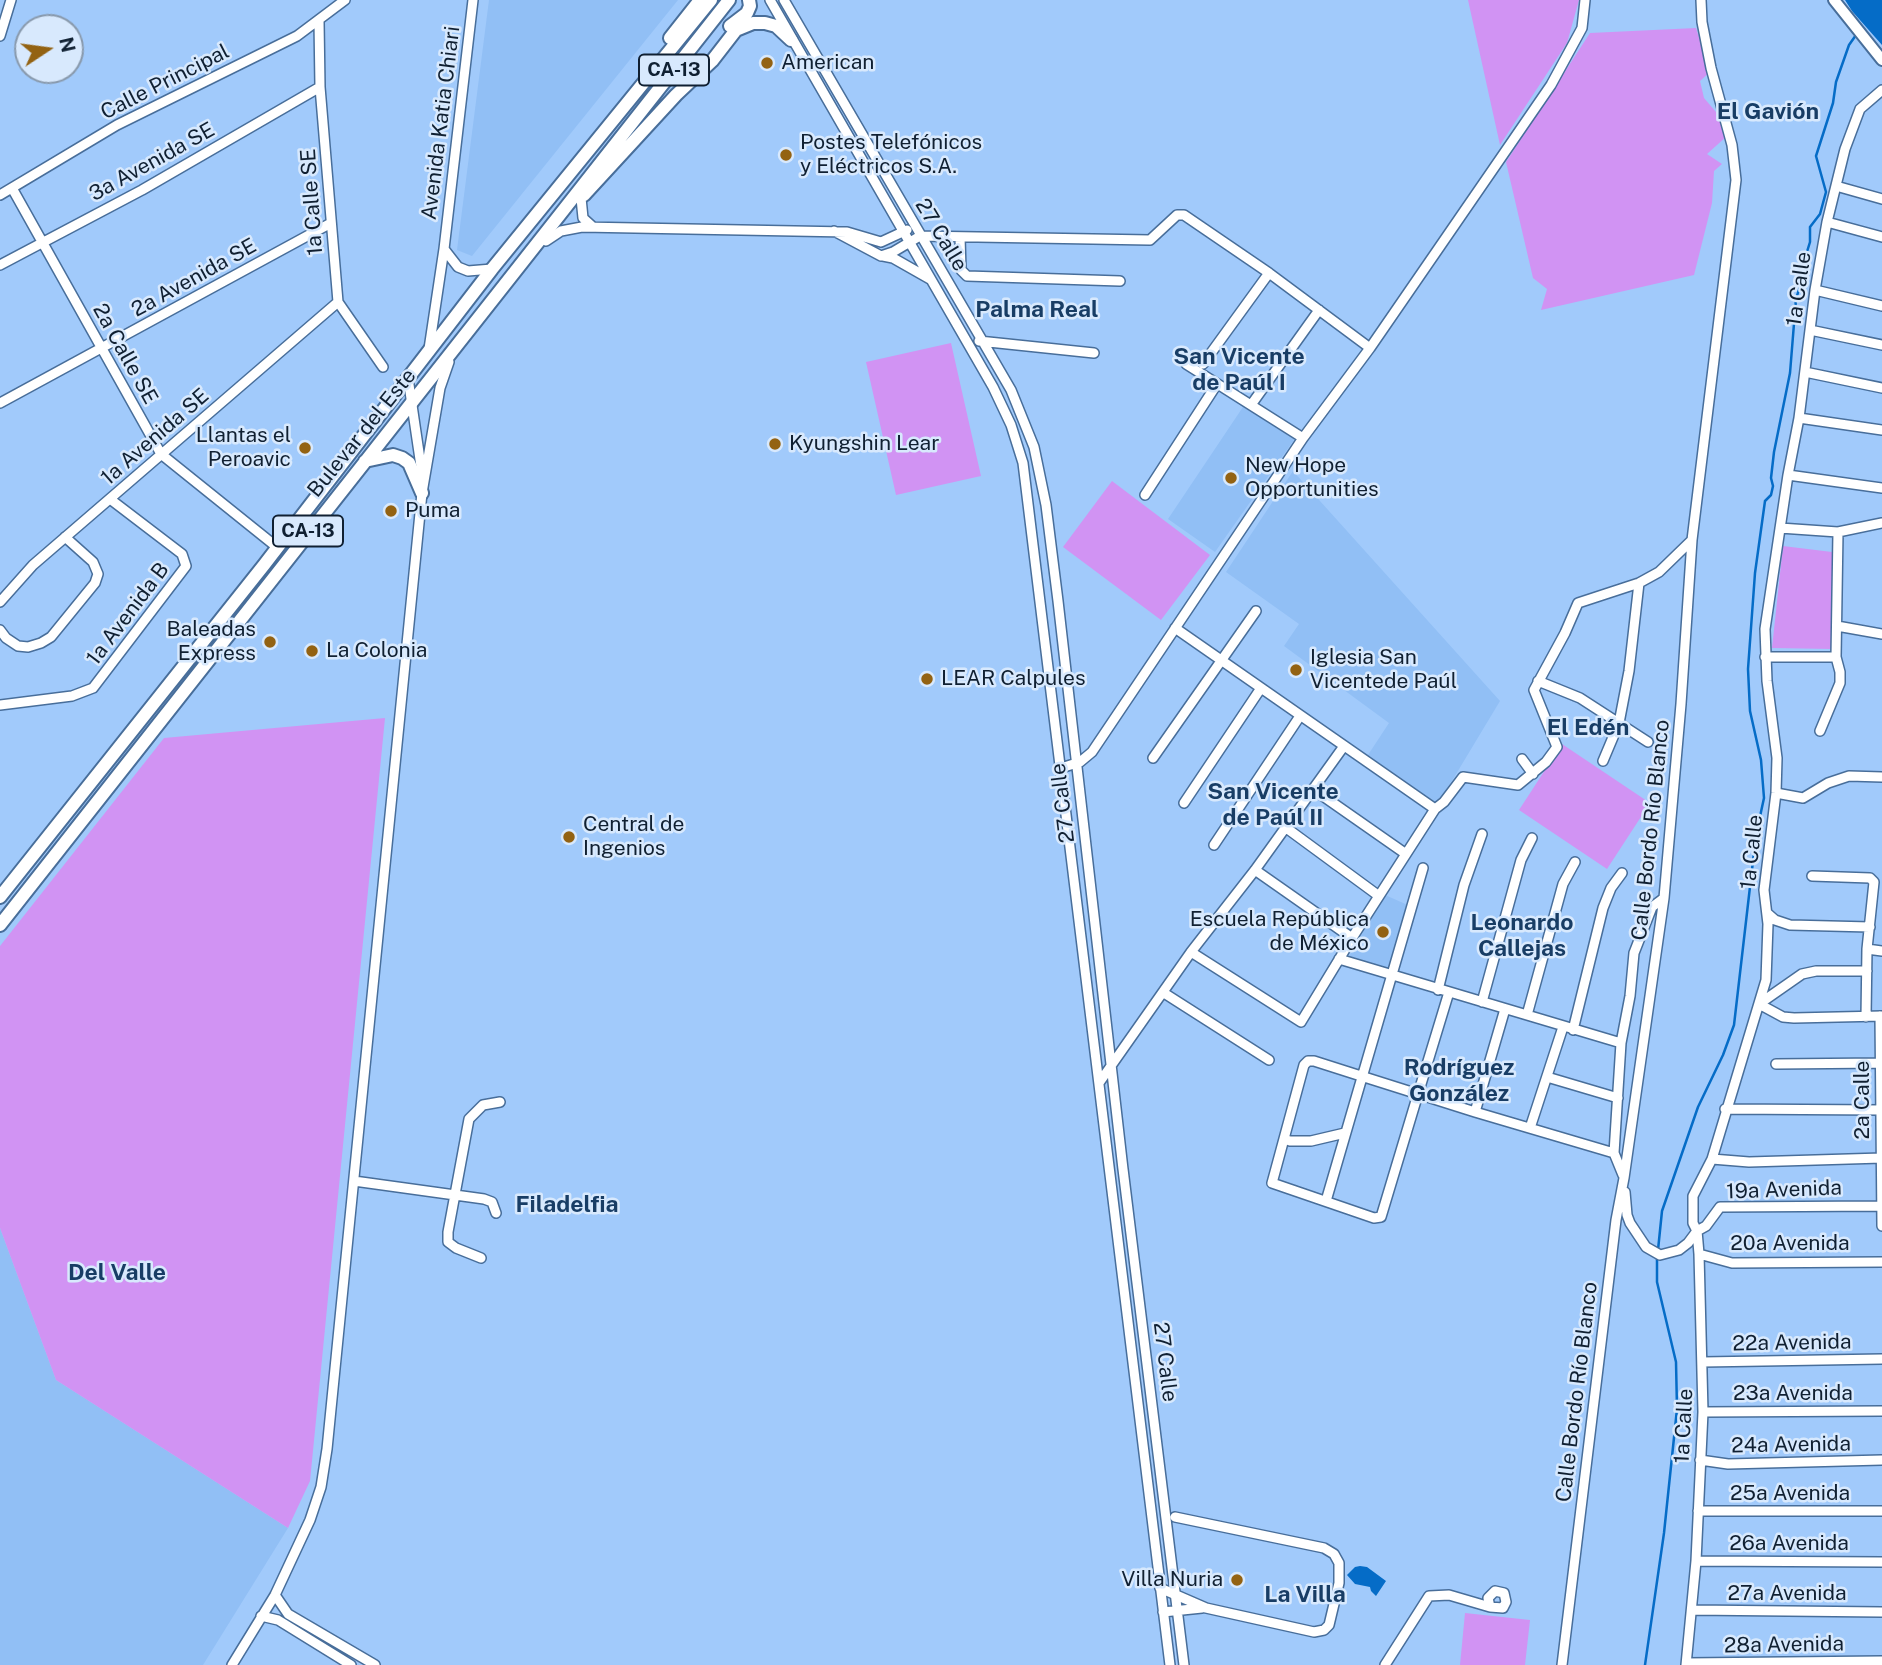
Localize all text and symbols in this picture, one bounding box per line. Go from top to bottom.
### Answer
north arrow [14,14,84,84]
street label: Avenida Katia Chiari [417,25,465,221]
text: N [55,35,80,54]
street label: Calle Principal [97,39,233,125]
place label: American [781,50,874,76]
road number: CA-13 [639,54,709,86]
marker: American [759,55,775,71]
district label: El Gavión [1717,98,1819,126]
street label: 3a Avenida SE [85,117,219,207]
place label: Postes Telefónicos y Eléctricos S.A. [800,130,982,180]
marker: Postes Telefónicos y Eléctricos S.A. [778,147,794,163]
street label: 1a Calle SE [296,148,328,256]
street label: 27 Calle [910,194,972,276]
street label: 2a Avenida SE [127,233,261,323]
street label: 1a Calle [1781,250,1817,328]
district label: Palma Real [975,296,1099,324]
street label: 2a Calle SE [87,299,163,409]
district label: San Vicente de Paúl I [1173,343,1305,397]
street label: Bulevar del Este [302,364,422,502]
street label: 1a Avenida SE [96,383,214,491]
place label: Llantas el Peroavic [196,423,291,473]
place label: Kyungshin Lear [789,431,939,457]
marker: Kyungshin Lear [767,436,783,452]
marker: Llantas el Peroavic [297,440,313,456]
place label: New Hope Opportunities [1245,453,1379,503]
marker: New Hope Opportunities [1223,470,1239,486]
place label: Puma [405,498,460,524]
marker: Puma [383,503,399,519]
road number: CA-13 [273,516,343,546]
street label: 1a Avenida B [81,558,175,670]
place label: Baleadas Express [166,617,256,667]
marker: Baleadas Express [262,634,278,650]
place label: La Colonia [326,638,427,664]
marker: La Colonia [304,643,320,659]
place label: Iglesia San Vicentede Paúl [1310,645,1457,695]
marker: Iglesia San Vicentede Paúl [1288,662,1304,678]
place label: LEAR Calpules [941,666,1086,692]
marker: LEAR Calpules [919,671,935,687]
district label: El Edén [1547,714,1629,742]
street label: Calle Bordo Río Blanco [1627,718,1675,942]
street label: 27 Calle [1046,762,1080,844]
district label: San Vicente de Paúl II [1207,778,1339,832]
place label: Central de Ingenios [583,812,684,862]
street label: 1a Calle [1736,813,1768,891]
marker: Central de Ingenios [561,829,577,845]
place label: Escuela República de México [1190,907,1369,957]
district label: Leonardo Callejas [1471,909,1573,963]
marker: Escuela República de México [1375,924,1391,940]
district label: Rodríguez González [1404,1054,1514,1108]
street label: 2a Calle [1850,1061,1876,1139]
street label: 19a Avenida [1726,1175,1842,1205]
district label: Filadelfia [515,1191,619,1219]
street label: 20a Avenida [1730,1231,1850,1257]
district label: Del Valle [68,1259,166,1287]
street label: Calle Bordo Río Blanco [1551,1280,1603,1504]
street label: 27 Calle [1148,1321,1182,1403]
street label: 22a Avenida [1732,1329,1852,1357]
street label: 23a Avenida [1733,1381,1853,1407]
street label: 1a Calle [1669,1388,1699,1464]
street label: 24a Avenida [1731,1431,1851,1459]
street label: 25a Avenida [1730,1481,1850,1507]
street label: 26a Avenida [1729,1531,1849,1557]
place label: Villa Nuria [1121,1567,1223,1593]
marker: Villa Nuria [1229,1572,1245,1588]
district label: La Villa [1264,1581,1346,1609]
street label: 27a Avenida [1727,1581,1847,1607]
street label: 28a Avenida [1724,1631,1844,1659]

